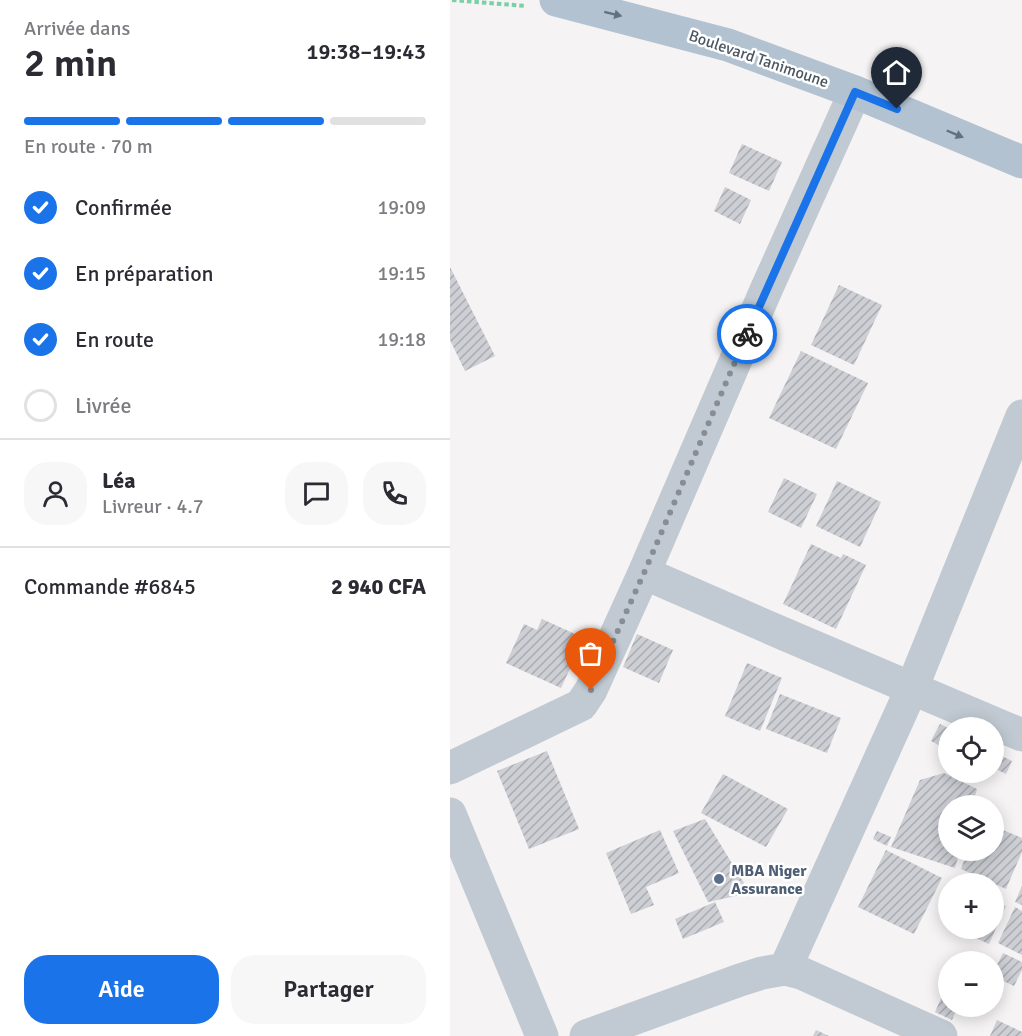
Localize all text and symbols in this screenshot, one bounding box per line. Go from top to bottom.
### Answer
one-way arrow [603,10,622,20]
text: Arrivée dans [24,16,130,41]
street label: Boulevard Tanimoune [686,26,831,92]
text: 19:38–19:43 [307,38,426,65]
text: 2 min [24,39,117,87]
pin [871,47,922,109]
icon: home [880,56,913,89]
one-way arrow [946,130,964,139]
text: En route · 70 m [24,134,153,159]
icon: check [24,191,57,224]
text: Confirmée [75,194,172,221]
text: 19:09 [377,195,426,220]
icon: check [24,257,57,290]
text: En préparation [75,260,214,287]
text: 19:15 [377,261,426,286]
courier [717,304,777,364]
icon: bike [731,318,764,351]
icon: check [24,323,57,356]
text: En route [75,326,154,353]
text: 19:18 [377,327,426,352]
text: Livrée [75,392,132,419]
button: person [24,462,87,525]
button: chat [285,462,348,525]
button: phone [363,462,426,525]
text: Léa [102,467,136,494]
text: Livreur · 4.7 [102,494,203,519]
text: Commande #6845 [24,573,196,600]
text: 2 940 CFA [331,573,426,600]
pin [565,628,616,690]
icon: bag [574,637,607,670]
map controls [938,717,1004,1017]
button: locate [938,717,1004,783]
button: layers [938,795,1004,861]
place label: MBA Niger Assurance [731,861,807,899]
marker: MBA Niger Assurance [712,872,726,886]
button: + [938,873,1004,939]
button: − [938,951,1004,1017]
button: Aide [24,955,219,1024]
button: Partager [231,955,426,1024]

